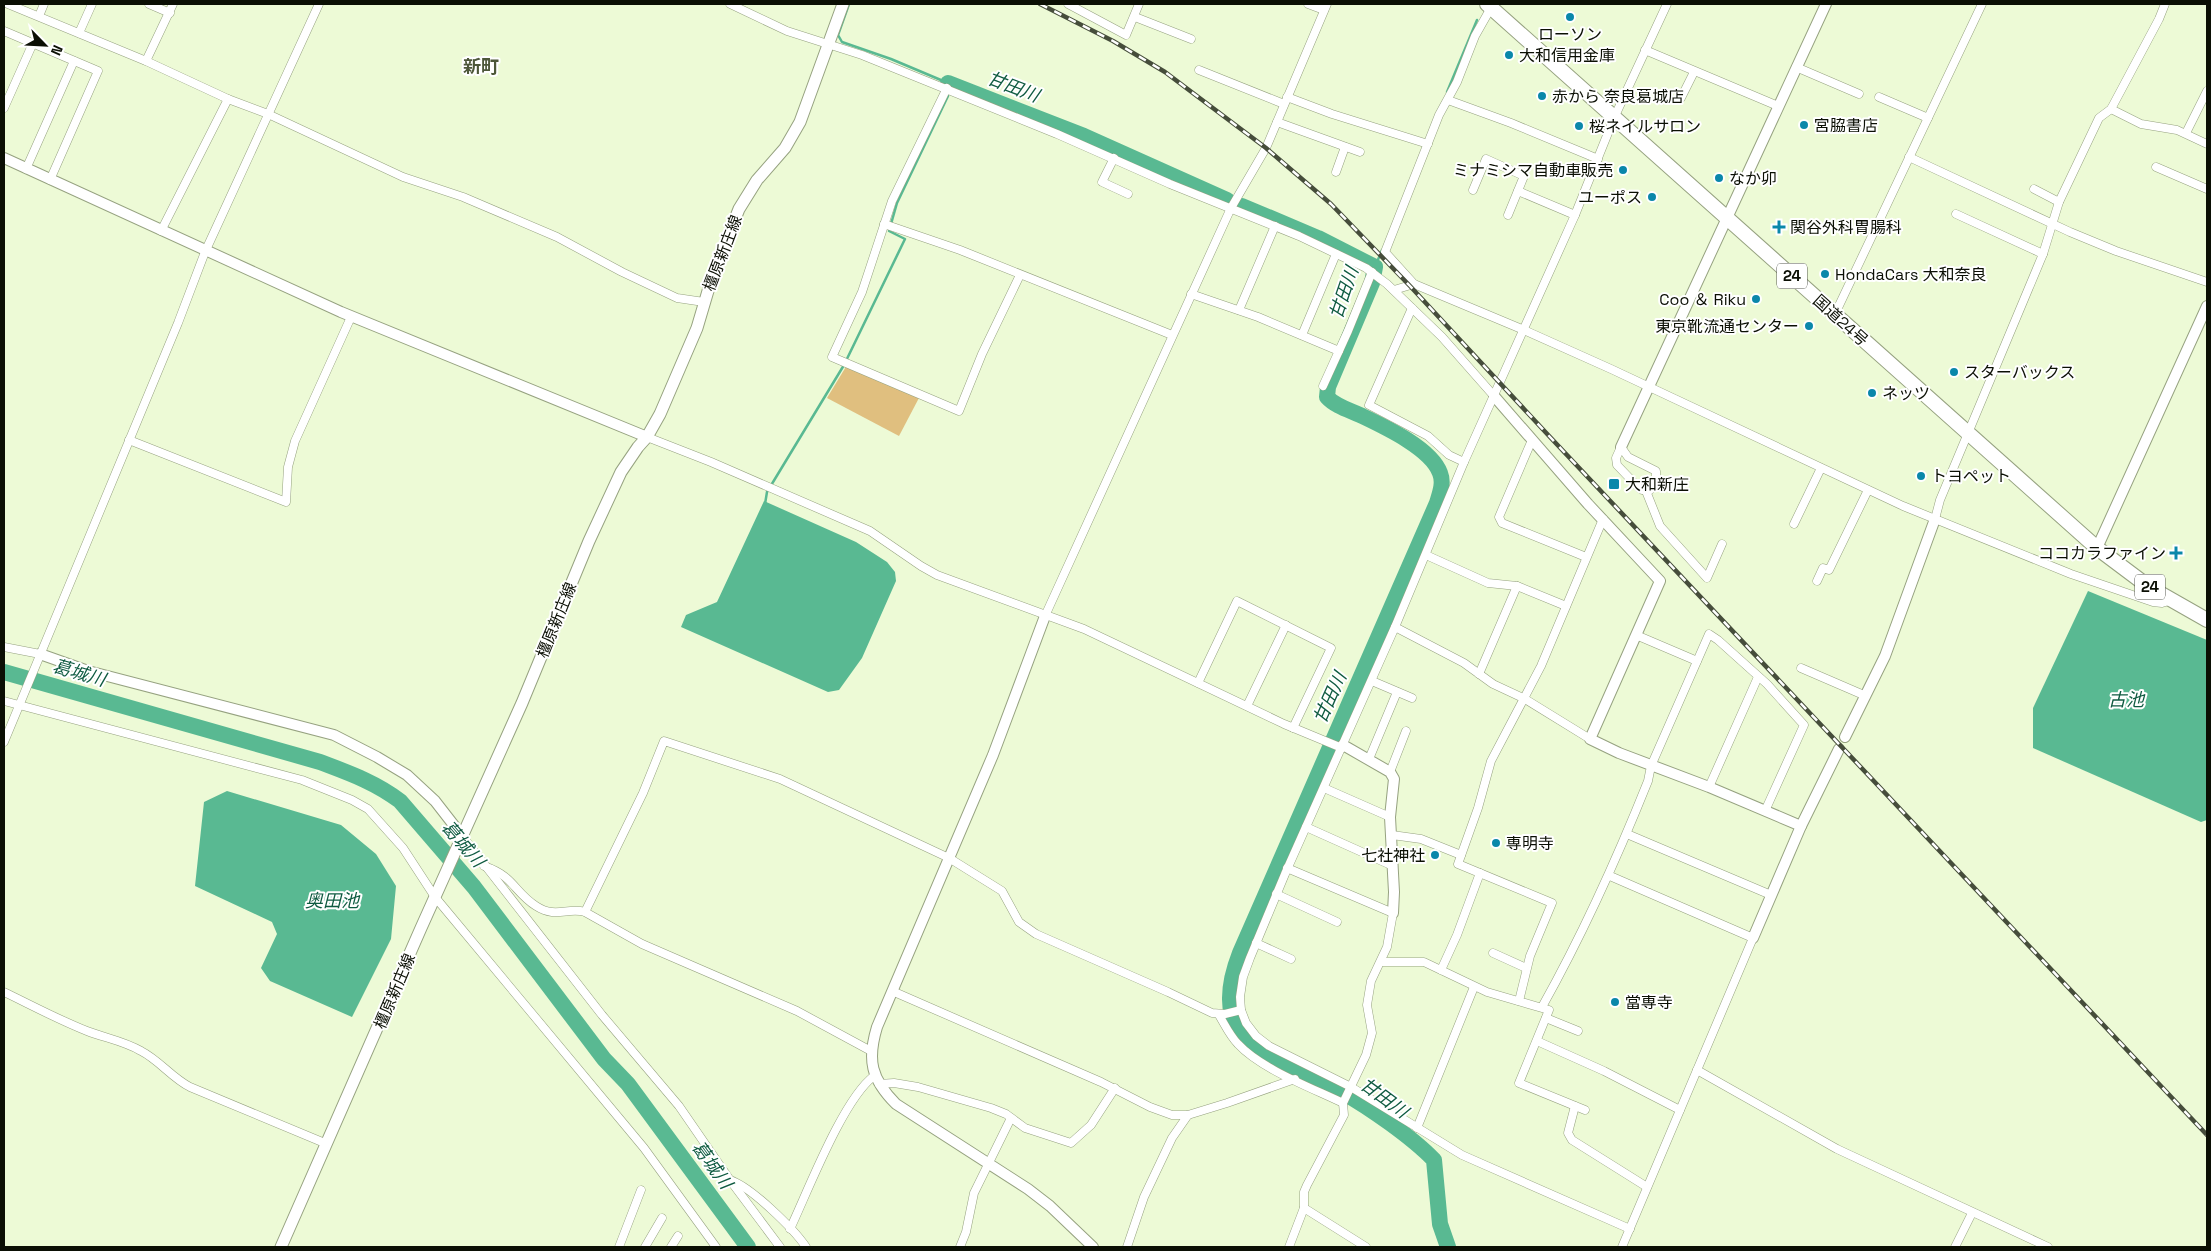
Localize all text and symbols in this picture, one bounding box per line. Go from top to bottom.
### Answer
marker: ローソン [1564,11,1576,23]
north arrow [20,20,70,70]
place label: ローソン [1538,24,1602,45]
text: N [47,42,67,58]
place label: 大和信用金庫 [1519,45,1615,66]
marker: 大和信用金庫 [1503,49,1515,61]
district label: 新町 [463,55,499,78]
water label: 甘田川 [984,66,1044,108]
place label: 赤から 奈良葛城店 [1552,86,1684,107]
marker: 赤から 奈良葛城店 [1536,90,1548,102]
place label: 宮脇書店 [1814,115,1878,136]
place label: 桜ネイルサロン [1589,116,1701,137]
marker: 宮脇書店 [1798,119,1810,131]
marker: 桜ネイルサロン [1573,120,1585,132]
place label: ミナミシマ自動車販売 [1453,160,1613,181]
marker: ミナミシマ自動車販売 [1617,164,1629,176]
place label: なか卯 [1729,168,1777,189]
marker: なか卯 [1713,172,1725,184]
place label: ユーポス [1578,187,1642,208]
marker: ユーポス [1646,191,1658,203]
street label: 橿原新庄線 [698,212,747,294]
place label: 関谷外科胃腸科 [1790,217,1902,238]
marker: 関谷外科胃腸科 [1772,220,1786,234]
water label: 甘田川 [1324,262,1364,322]
road number: 24 [1777,264,1807,288]
place label: HondaCars 大和奈良 [1835,264,1987,285]
marker: HondaCars 大和奈良 [1819,268,1831,280]
place label: Coo ＆ Riku [1659,289,1746,310]
street label: 国道24号 [1809,290,1873,351]
marker: Coo ＆ Riku [1750,293,1762,305]
place label: 東京靴流通センター [1655,316,1799,337]
marker: 東京靴流通センター [1803,320,1815,332]
place label: スターバックス [1964,362,2075,383]
marker: スターバックス [1948,366,1960,378]
place label: ネッツ [1882,383,1930,404]
marker: ネッツ [1866,387,1878,399]
place label: トヨペット [1931,466,2011,487]
marker: トヨペット [1915,470,1927,482]
place label: 大和新庄 [1625,474,1689,495]
marker: 大和新庄 [1607,477,1621,491]
place label: ココカラファイン [2038,543,2166,564]
marker: ココカラファイン [2170,547,2182,559]
road number: 24 [2135,574,2165,600]
street label: 橿原新庄線 [532,579,581,661]
water label: 葛城川 [50,654,110,692]
water label: 甘田川 [1308,667,1352,727]
water label: 古池 [2108,688,2146,711]
water label: 葛城川 [437,816,491,873]
place label: 専明寺 [1506,833,1554,854]
marker: 専明寺 [1490,837,1502,849]
place label: 七社神社 [1361,845,1425,866]
marker: 七社神社 [1429,849,1441,861]
water label: 奥田池 [305,889,361,912]
street label: 橿原新庄線 [369,950,420,1032]
place label: 當専寺 [1625,992,1673,1013]
marker: 當専寺 [1609,996,1621,1008]
water label: 甘田川 [1356,1072,1415,1124]
water label: 葛城川 [687,1136,739,1195]

